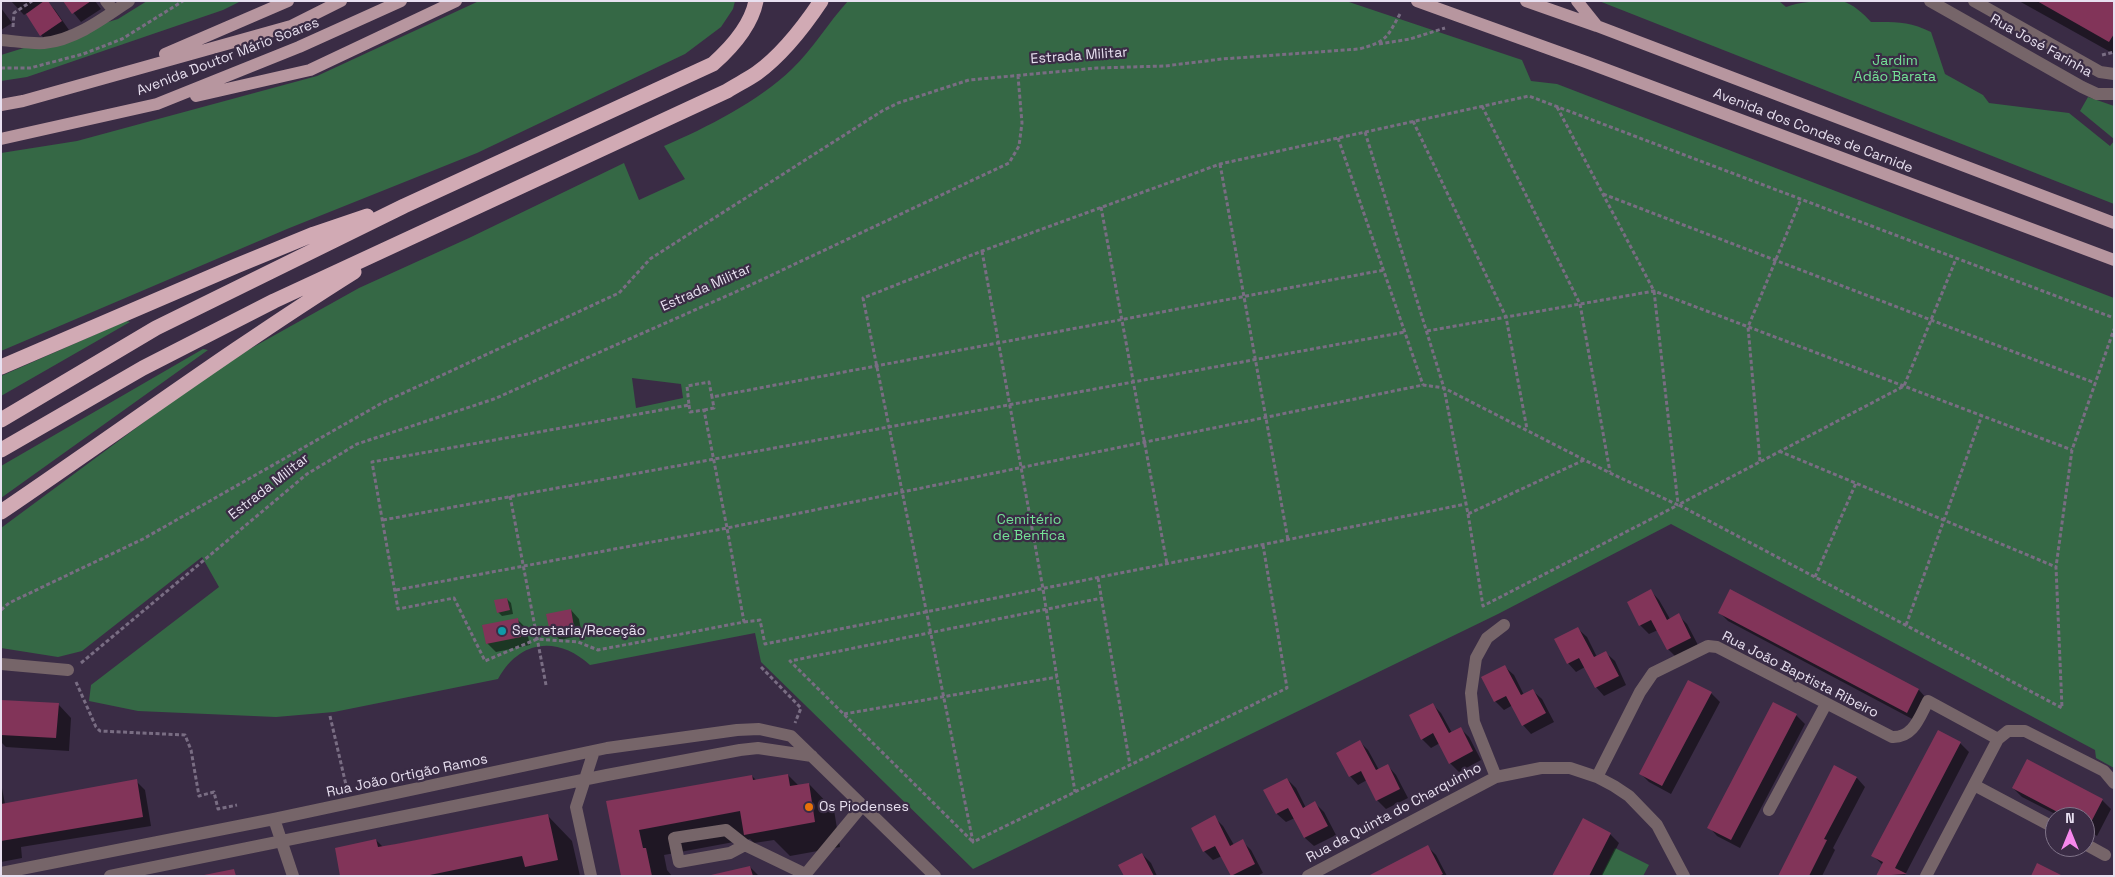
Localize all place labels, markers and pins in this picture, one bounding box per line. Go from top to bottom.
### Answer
place label: Secretaria/Receção [512,623,645,639]
marker: Secretaria/Receção [496,625,508,637]
place label: Os Piodenses [819,799,909,815]
marker: Os Piodenses [803,801,815,813]

